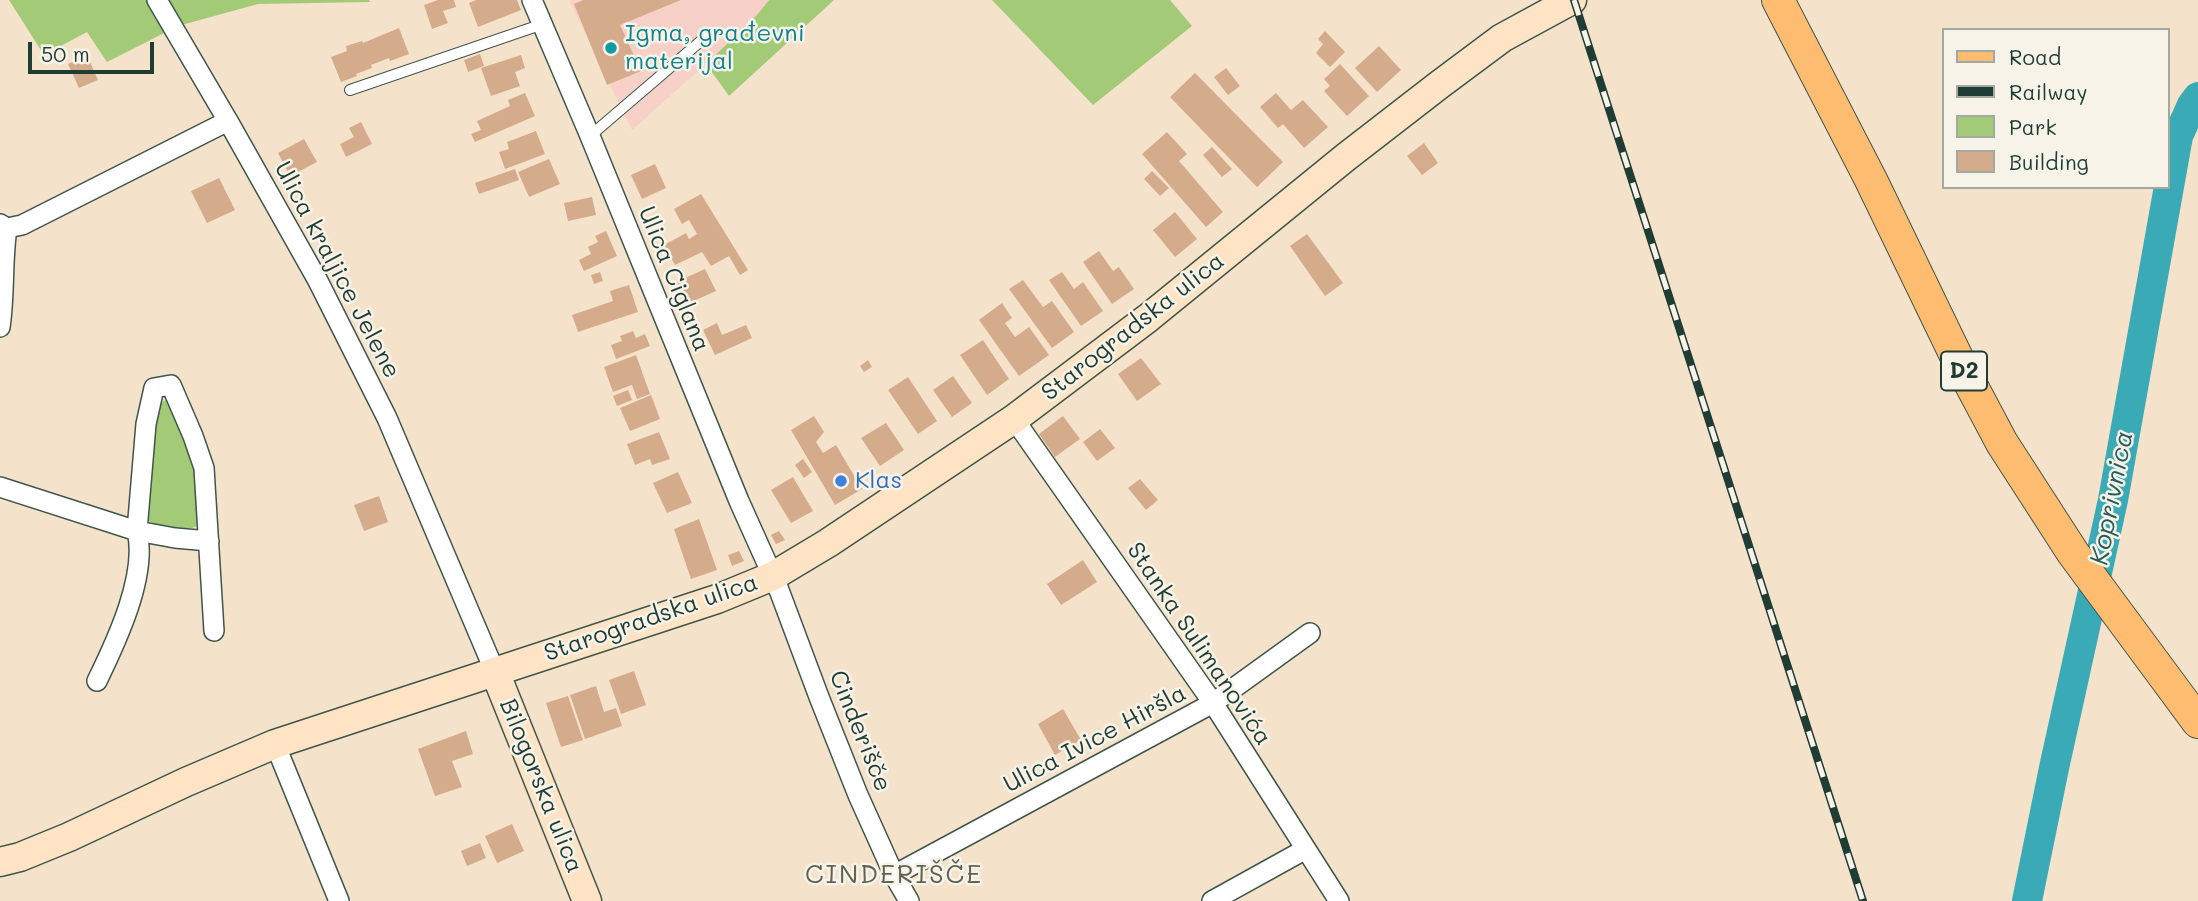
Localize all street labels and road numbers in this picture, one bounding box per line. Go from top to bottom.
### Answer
street label: Ulica kraljice Jelene [268,157,406,383]
street label: Ulica Ciglana [632,202,716,356]
street label: Starogradska ulica [1036,247,1230,407]
road number: D2 [1941,352,1987,390]
street label: Stanka Sulimanovića [1120,537,1278,751]
street label: Starogradska ulica [540,568,762,668]
street label: Cinderišče [823,666,897,796]
street label: Ulica Ivice Hiršla [999,679,1191,799]
street label: Bilogorska ulica [493,695,589,877]

